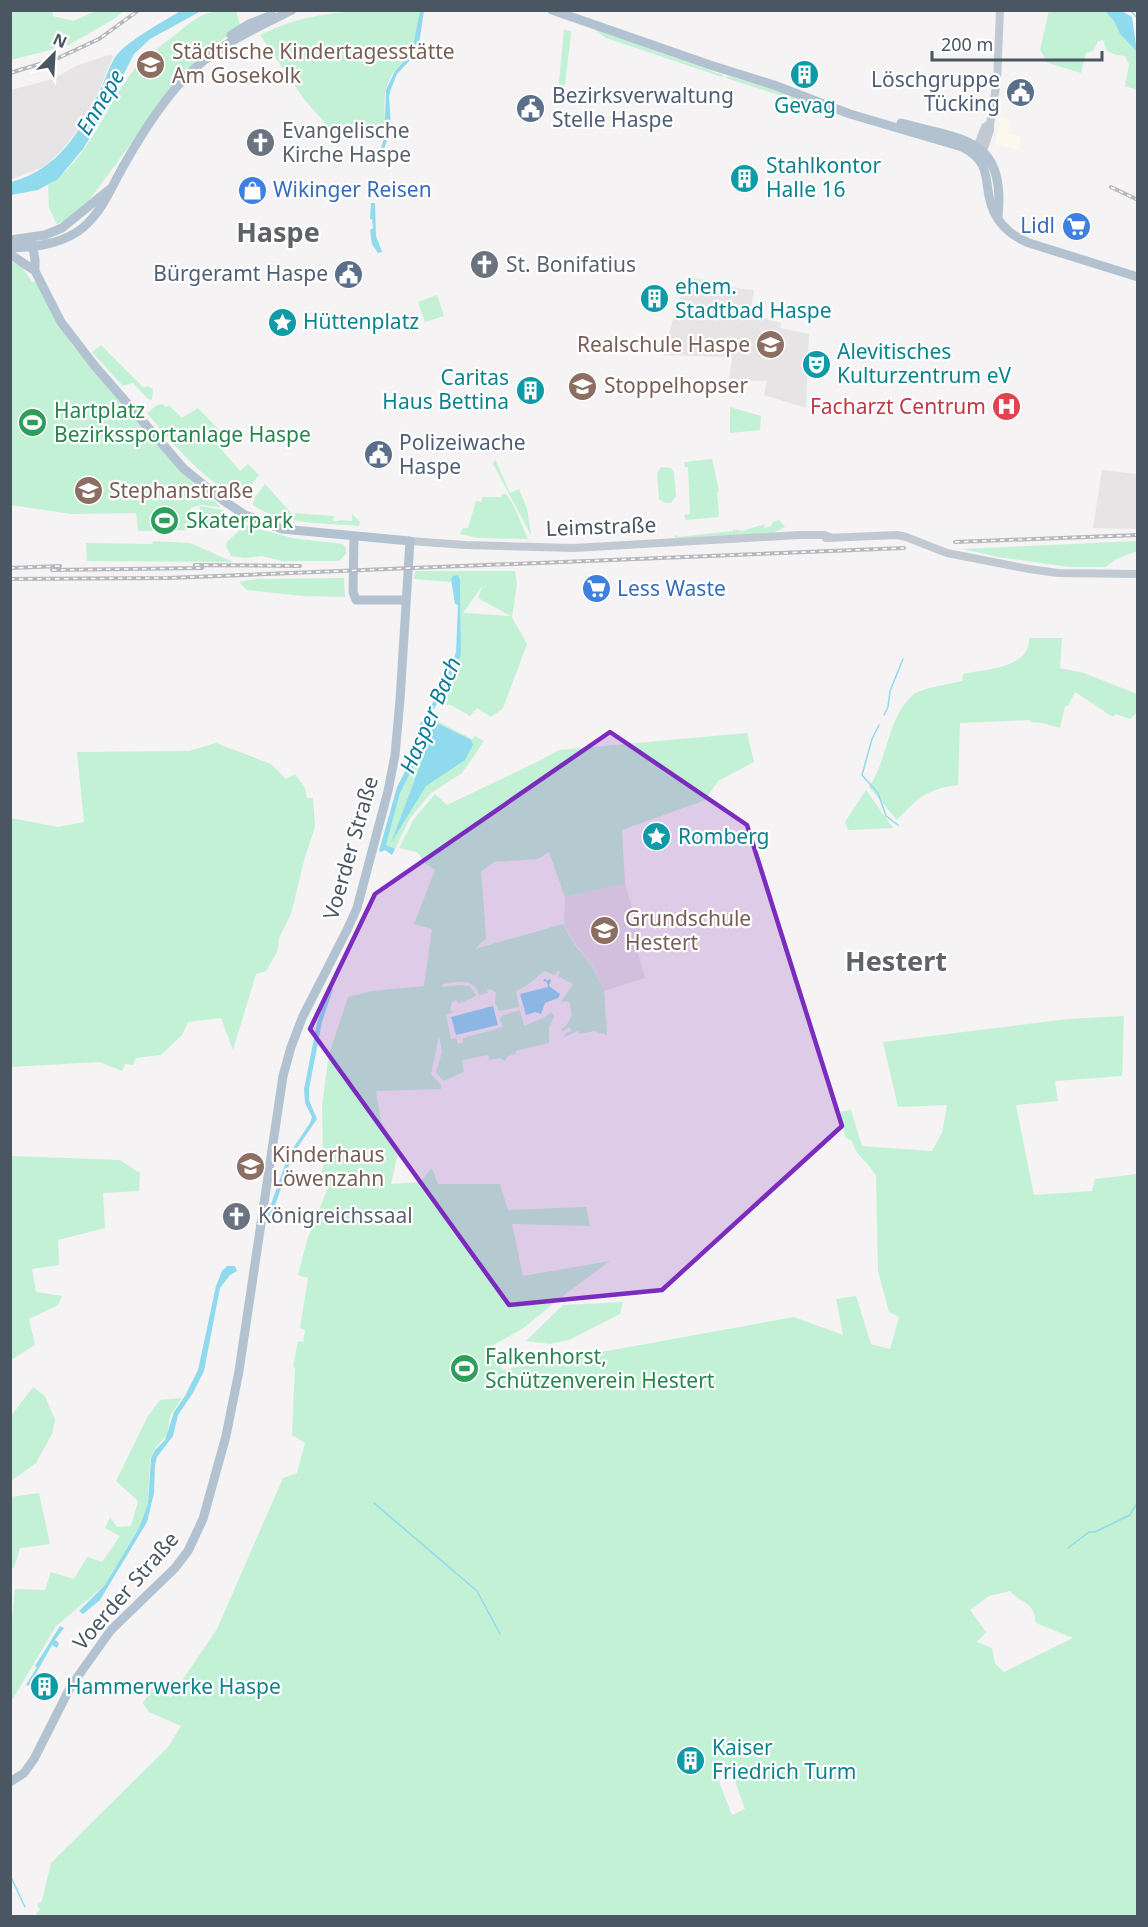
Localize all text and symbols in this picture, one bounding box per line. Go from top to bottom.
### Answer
north arrow [24,24,84,84]
scale bar [932,24,1102,62]
text: N [50,28,71,53]
text: 200 m [941,32,993,56]
place label: Städtische Kindertagesstätte Am Gosekolk [172,37,455,89]
school or university icon: Städtische Kindertagesstätte Am Gosekolk [135,48,167,80]
building icon: Gevag [789,59,821,91]
water label: Ennepe [68,63,130,140]
place label: Löschgruppe Tücking [871,65,1000,117]
public building icon: Löschgruppe Tücking [1005,76,1037,108]
place label: Bezirksverwaltung Stelle Haspe [552,81,734,133]
place label: Gevag [774,91,836,119]
public building icon: Bezirksverwaltung Stelle Haspe [515,92,547,124]
place label: Evangelische Kirche Haspe [282,116,411,168]
church icon: Evangelische Kirche Haspe [245,127,277,159]
place label: Stahlkontor Halle 16 [766,151,881,203]
building icon: Stahlkontor Halle 16 [729,162,761,194]
shop icon: Wikinger Reisen [236,174,268,206]
place label: Wikinger Reisen [273,175,432,203]
supermarket icon: Lidl [1060,210,1092,242]
place label: Lidl [1020,211,1055,239]
district label: Haspe [236,213,320,250]
church icon: St. Bonifatius [469,249,501,281]
place label: St. Bonifatius [506,250,636,278]
public building icon: Bürgeramt Haspe [333,258,365,290]
place label: Bürgeramt Haspe [153,259,328,287]
place label: ehem. Stadtbad Haspe [675,272,832,324]
building icon: ehem. Stadtbad Haspe [638,283,670,315]
place icon: Hüttenplatz [266,306,298,338]
place label: Hüttenplatz [303,307,419,335]
school or university icon: Realschule Haspe [755,329,787,361]
place label: Realschule Haspe [577,330,750,358]
place label: Alevitisches Kulturzentrum eV [837,337,1011,389]
theatre icon: Alevitisches Kulturzentrum eV [800,348,832,380]
place label: Caritas Haus Bettina [382,363,509,415]
school or university icon: Stoppelhopser [567,370,599,402]
place label: Stoppelhopser [604,371,748,399]
building icon: Caritas Haus Bettina [514,374,546,406]
hospital icon: Facharzt Centrum [991,391,1023,423]
place label: Facharzt Centrum [810,392,986,420]
place label: Hartplatz Bezirkssportanlage Haspe [54,396,311,448]
sports icon: Hartplatz Bezirkssportanlage Haspe [17,407,49,439]
place label: Polizeiwache Haspe [399,428,526,480]
public building icon: Polizeiwache Haspe [362,439,394,471]
school or university icon: Stephanstraße [72,475,104,507]
place label: Stephanstraße [109,476,253,504]
sports icon: Skaterpark [149,505,181,537]
place label: Skaterpark [186,506,294,534]
street label: Leimstraße [545,510,657,542]
supermarket icon: Less Waste [580,573,612,605]
place label: Less Waste [617,574,726,602]
water label: Hasper Bach [391,652,467,777]
street label: Voerder Straße [316,773,384,923]
place icon: Romberg [641,821,673,853]
place label: Romberg [678,822,770,850]
place label: Grundschule Hestert [625,904,751,956]
school or university icon: Grundschule Hestert [588,915,620,947]
district label: Hestert [845,942,947,979]
place label: Kinderhaus Löwenzahn [272,1140,385,1192]
school or university icon: Kinderhaus Löwenzahn [235,1151,267,1183]
church icon: Königreichssaal [221,1200,253,1232]
place label: Königreichssaal [258,1201,413,1229]
place label: Falkenhorst, Schützenverein Hestert [485,1342,715,1394]
sports icon: Falkenhorst, Schützenverein Hestert [448,1353,480,1385]
street label: Voerder Straße [66,1525,184,1655]
building icon: Hammerwerke Haspe [29,1671,61,1703]
place label: Hammerwerke Haspe [66,1672,281,1700]
place label: Kaiser Friedrich Turm [712,1733,856,1785]
building icon: Kaiser Friedrich Turm [675,1744,707,1776]

